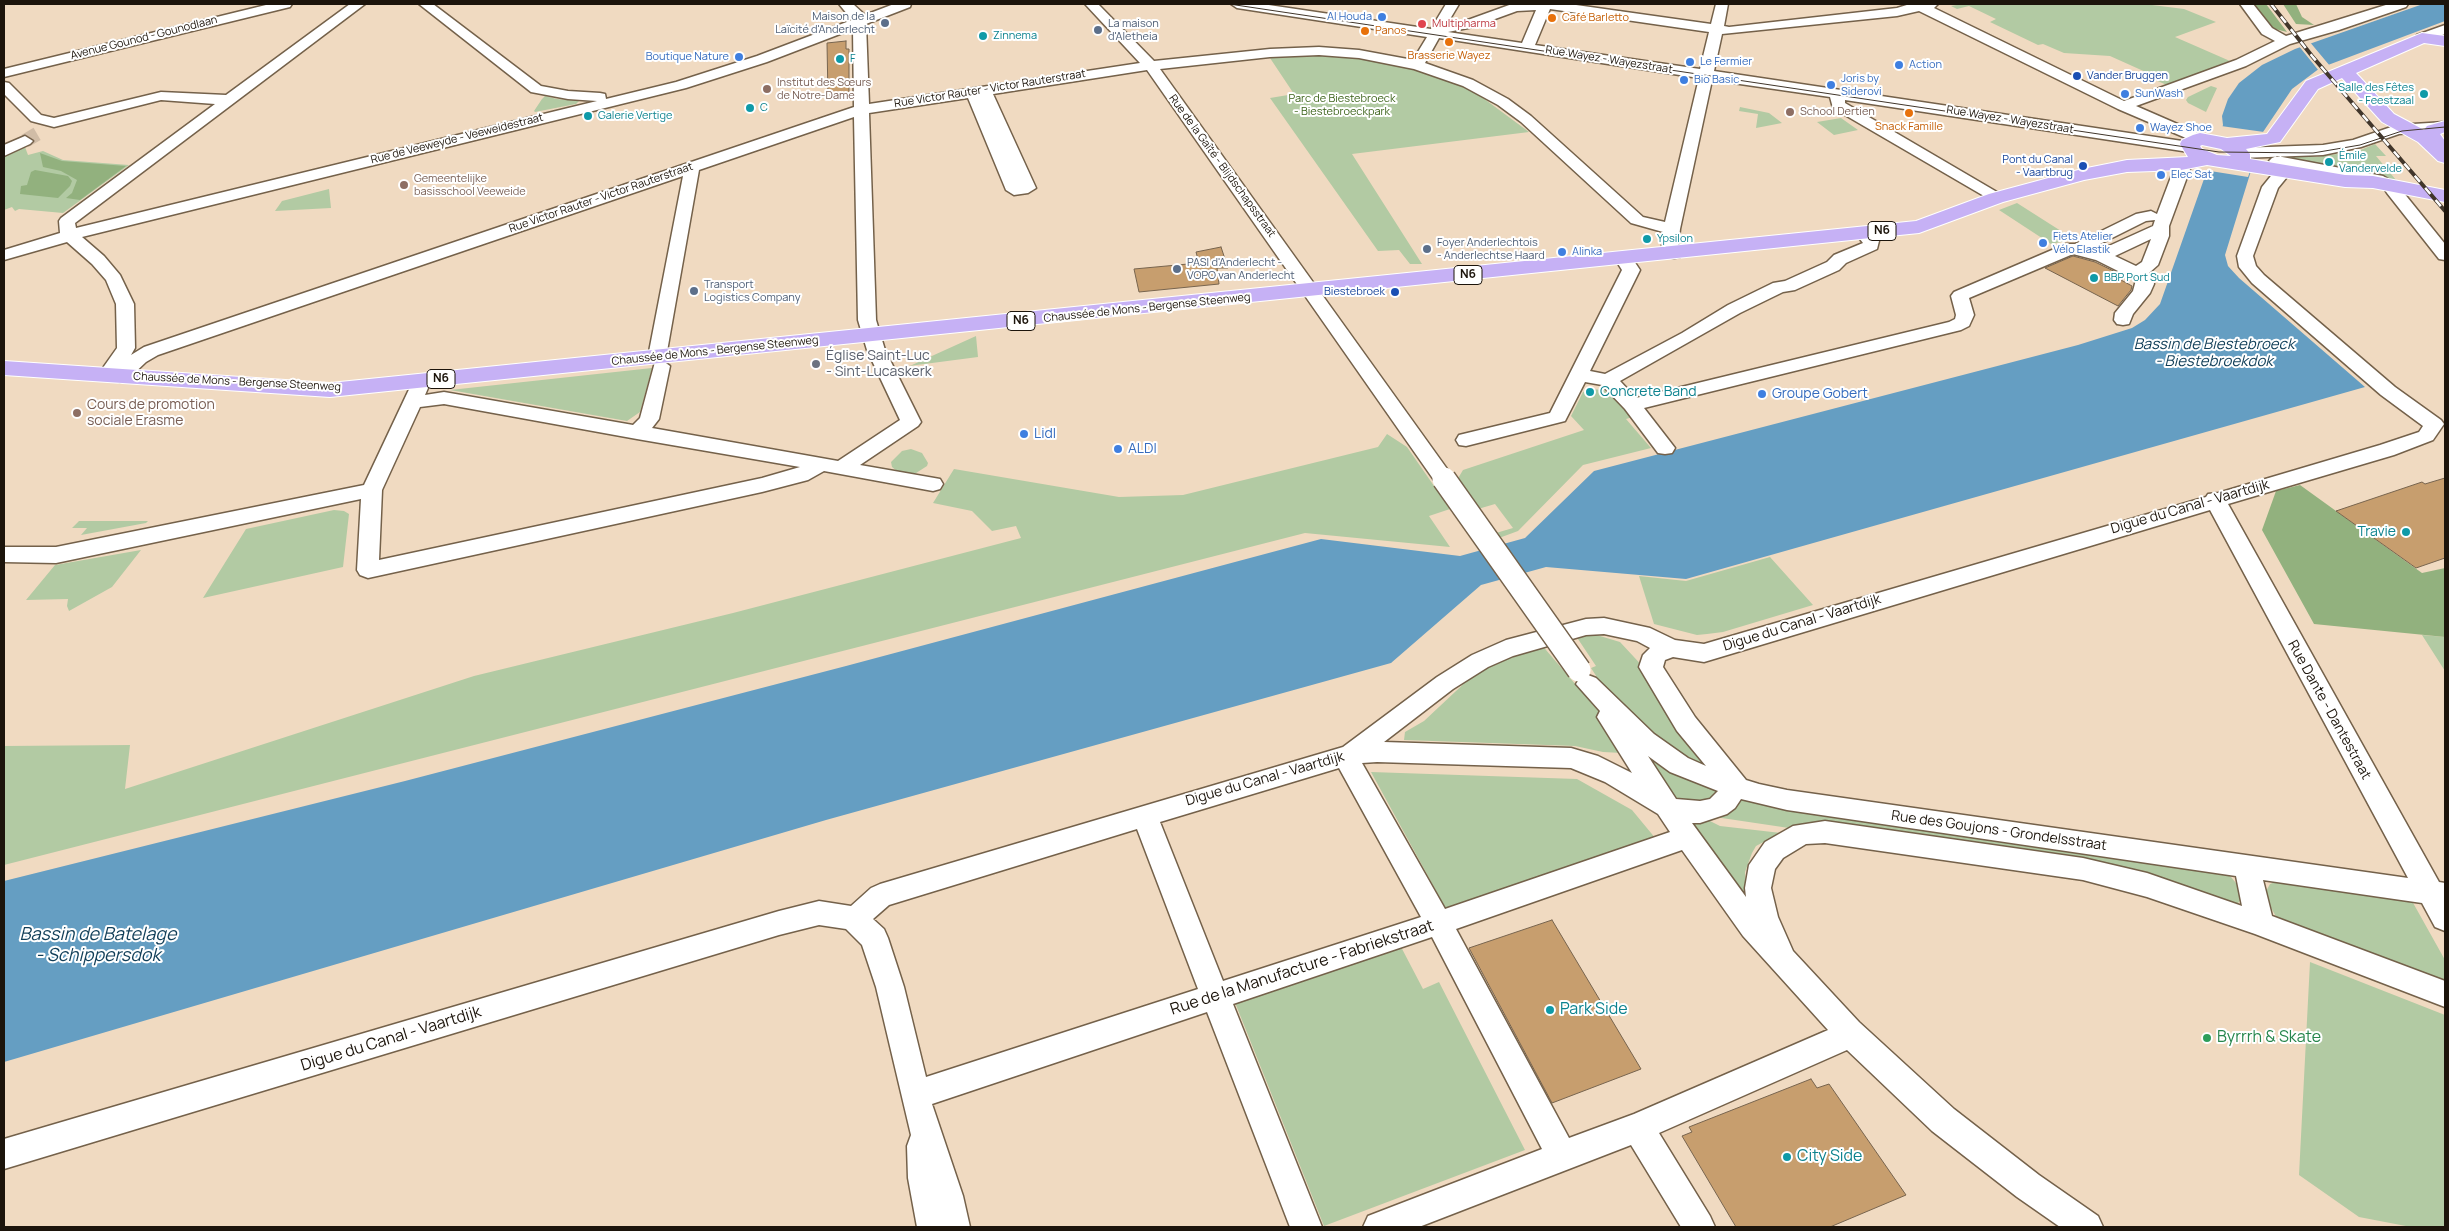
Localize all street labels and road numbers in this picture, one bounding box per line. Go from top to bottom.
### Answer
street label: Avenue Gounod - Gounodlaan [69,13,219,63]
street label: Rue Wayez - Wayezstraat [1545,43,1673,77]
street label: Rue Victor Rauter - Victor Rauterstraat [893,67,1087,111]
street label: Rue de la Gaîté - Blijdschapsstraat [1166,92,1278,240]
street label: Rue Wayez - Wayezstraat [1946,103,2074,137]
street label: Rue de Veeweyde - Veeweidestraat [369,111,545,167]
street label: Rue Victor Rauter - Victor Rauterstraat [507,160,695,236]
road number: N6 [1868,222,1896,240]
road number: N6 [1454,266,1482,284]
street label: Chaussée de Mons - Bergense Steenweg [1043,291,1251,325]
road number: N6 [1007,312,1035,331]
street label: Chaussée de Mons - Bergense Steenweg [611,334,819,368]
road number: N6 [427,369,455,388]
street label: Chaussée de Mons - Bergense Steenweg [133,370,341,394]
street label: Digue du Canal - Vaartdijk [2109,476,2271,538]
street label: Digue du Canal - Vaartdijk [1721,591,1883,655]
street label: Rue Dante - Dantestraat [2284,637,2374,783]
street label: Digue du Canal - Vaartdijk [1184,748,1346,810]
street label: Rue des Goujons - Grondelsstraat [1890,808,2108,854]
street label: Rue de la Manufacture - Fabriekstraat [1168,916,1436,1020]
street label: Digue du Canal - Vaartdijk [299,1002,483,1076]

